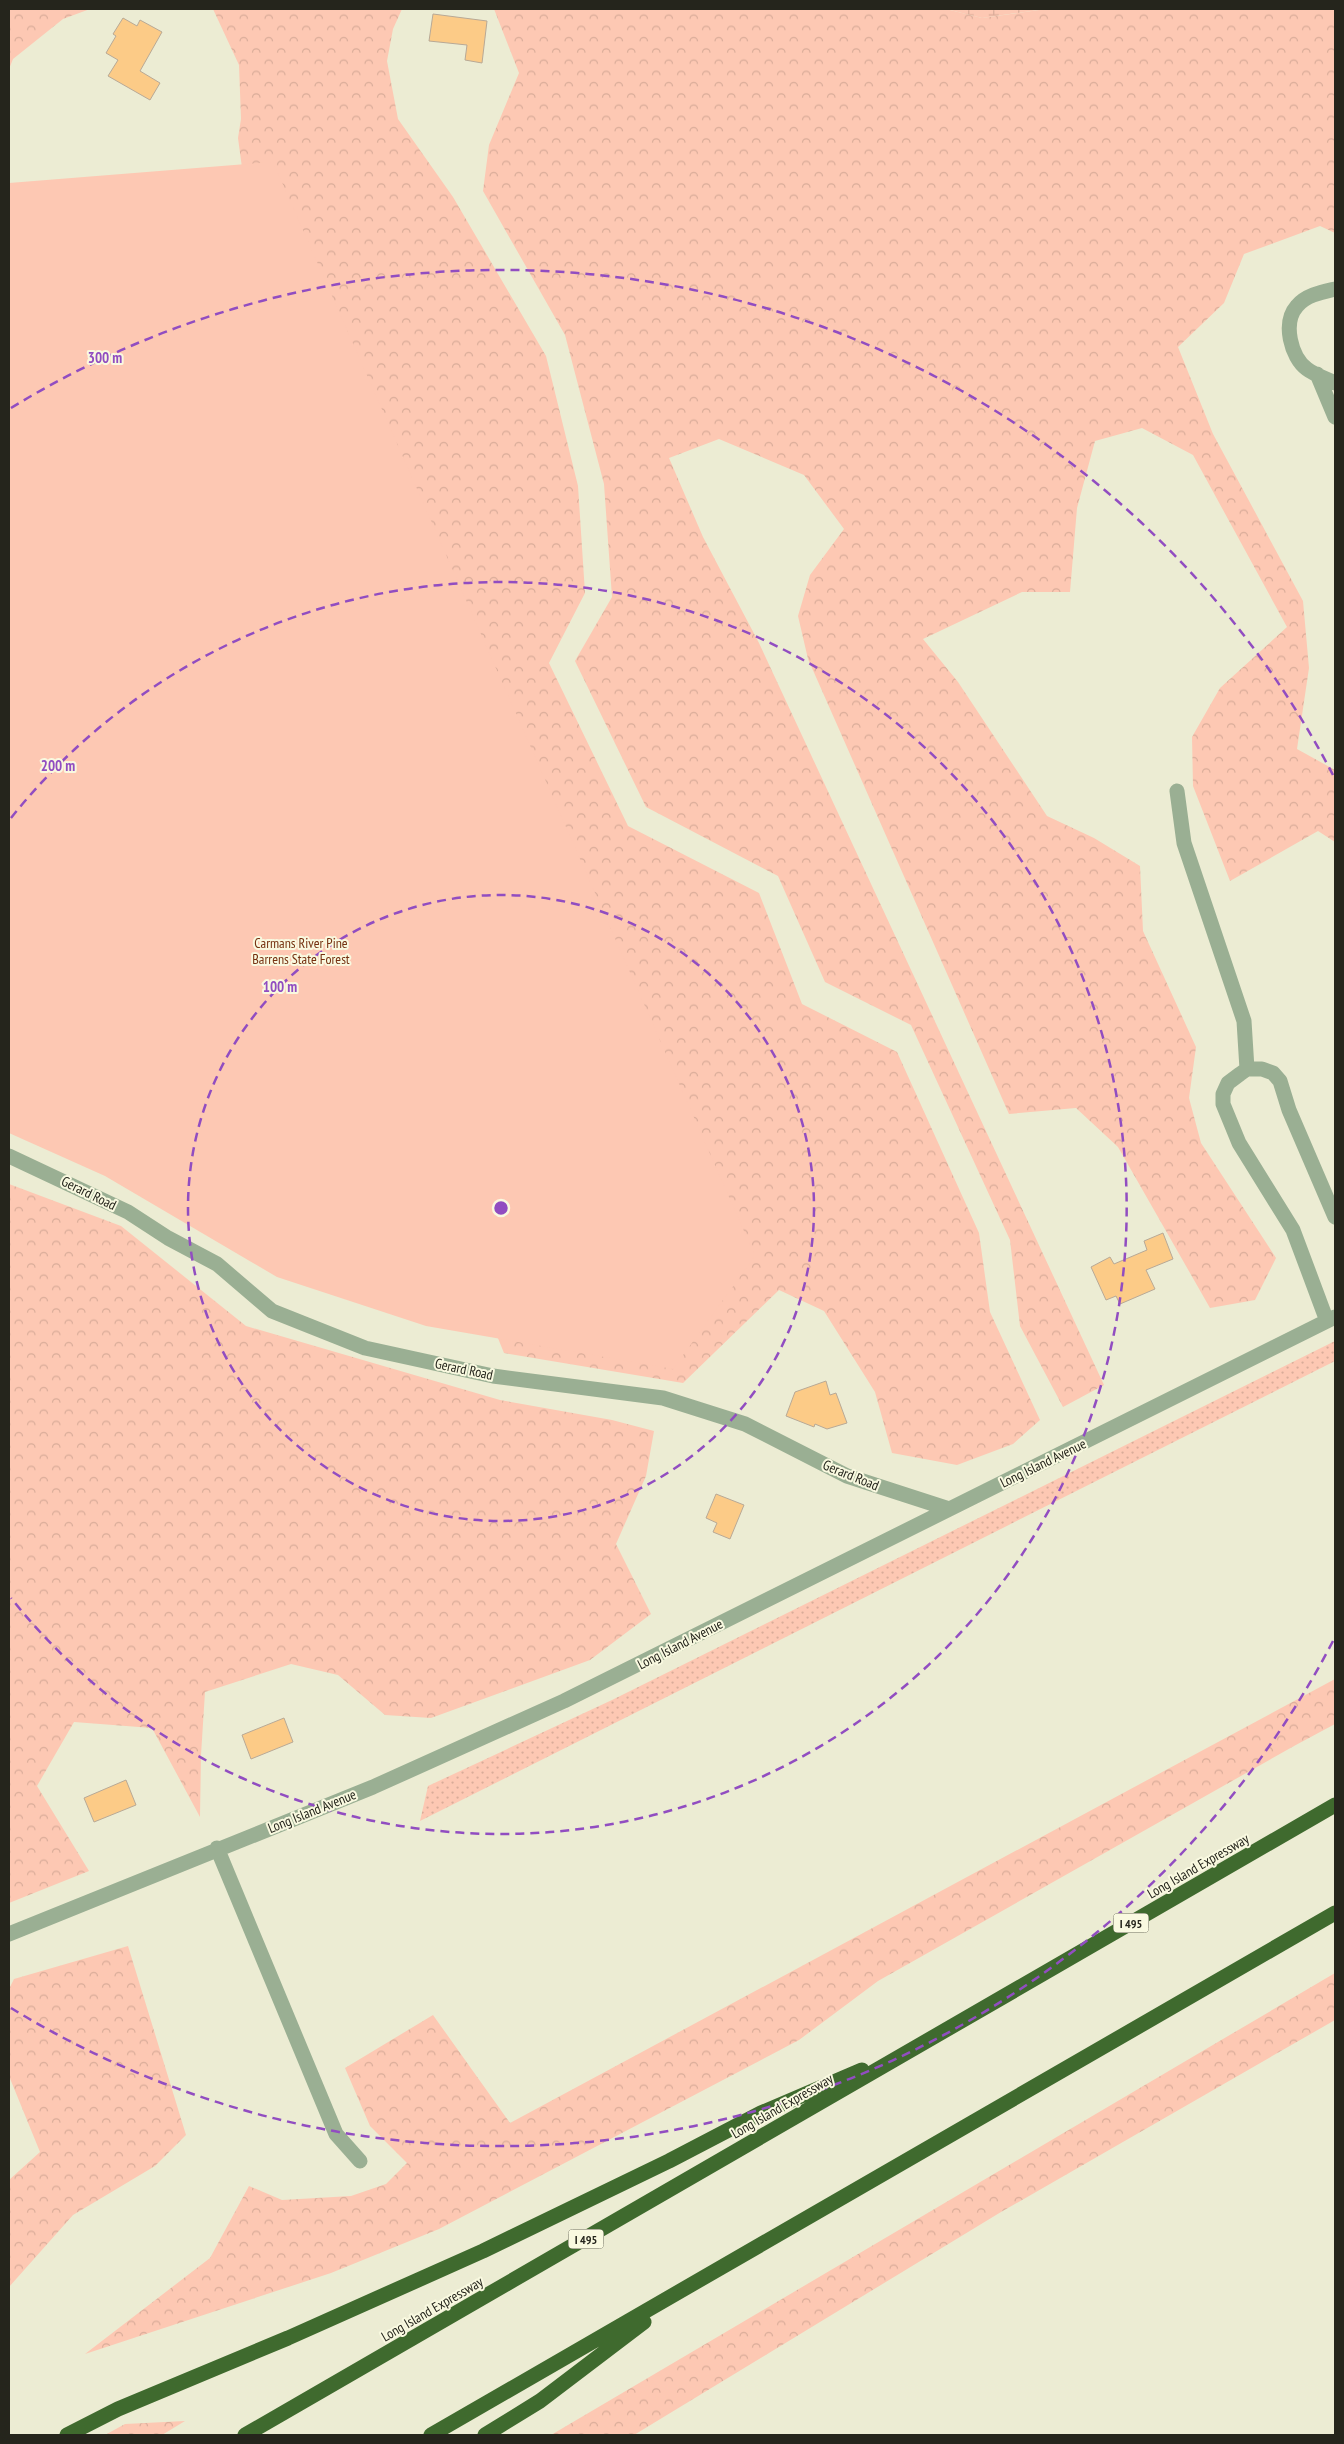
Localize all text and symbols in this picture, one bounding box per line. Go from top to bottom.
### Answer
text: 300 m [88,348,122,367]
text: 200 m [41,756,75,775]
park label: Carmans River Pine Barrens State Forest [252,934,350,968]
text: 100 m [263,977,297,996]
street label: Gerard Road [59,1172,119,1214]
centre of rings [492,1199,510,1217]
street label: Gerard Road [433,1354,495,1384]
street label: Long Island Avenue [997,1434,1089,1492]
street label: Gerard Road [820,1456,882,1494]
street label: Long Island Avenue [634,1615,726,1673]
street label: Long Island Avenue [265,1785,359,1837]
street label: Long Island Expressway [1144,1829,1253,1902]
road number: I 495 [1114,1914,1148,1932]
street label: Long Island Expressway [728,2069,837,2142]
road number: I 495 [568,2230,604,2248]
street label: Long Island Expressway [378,2272,487,2345]

